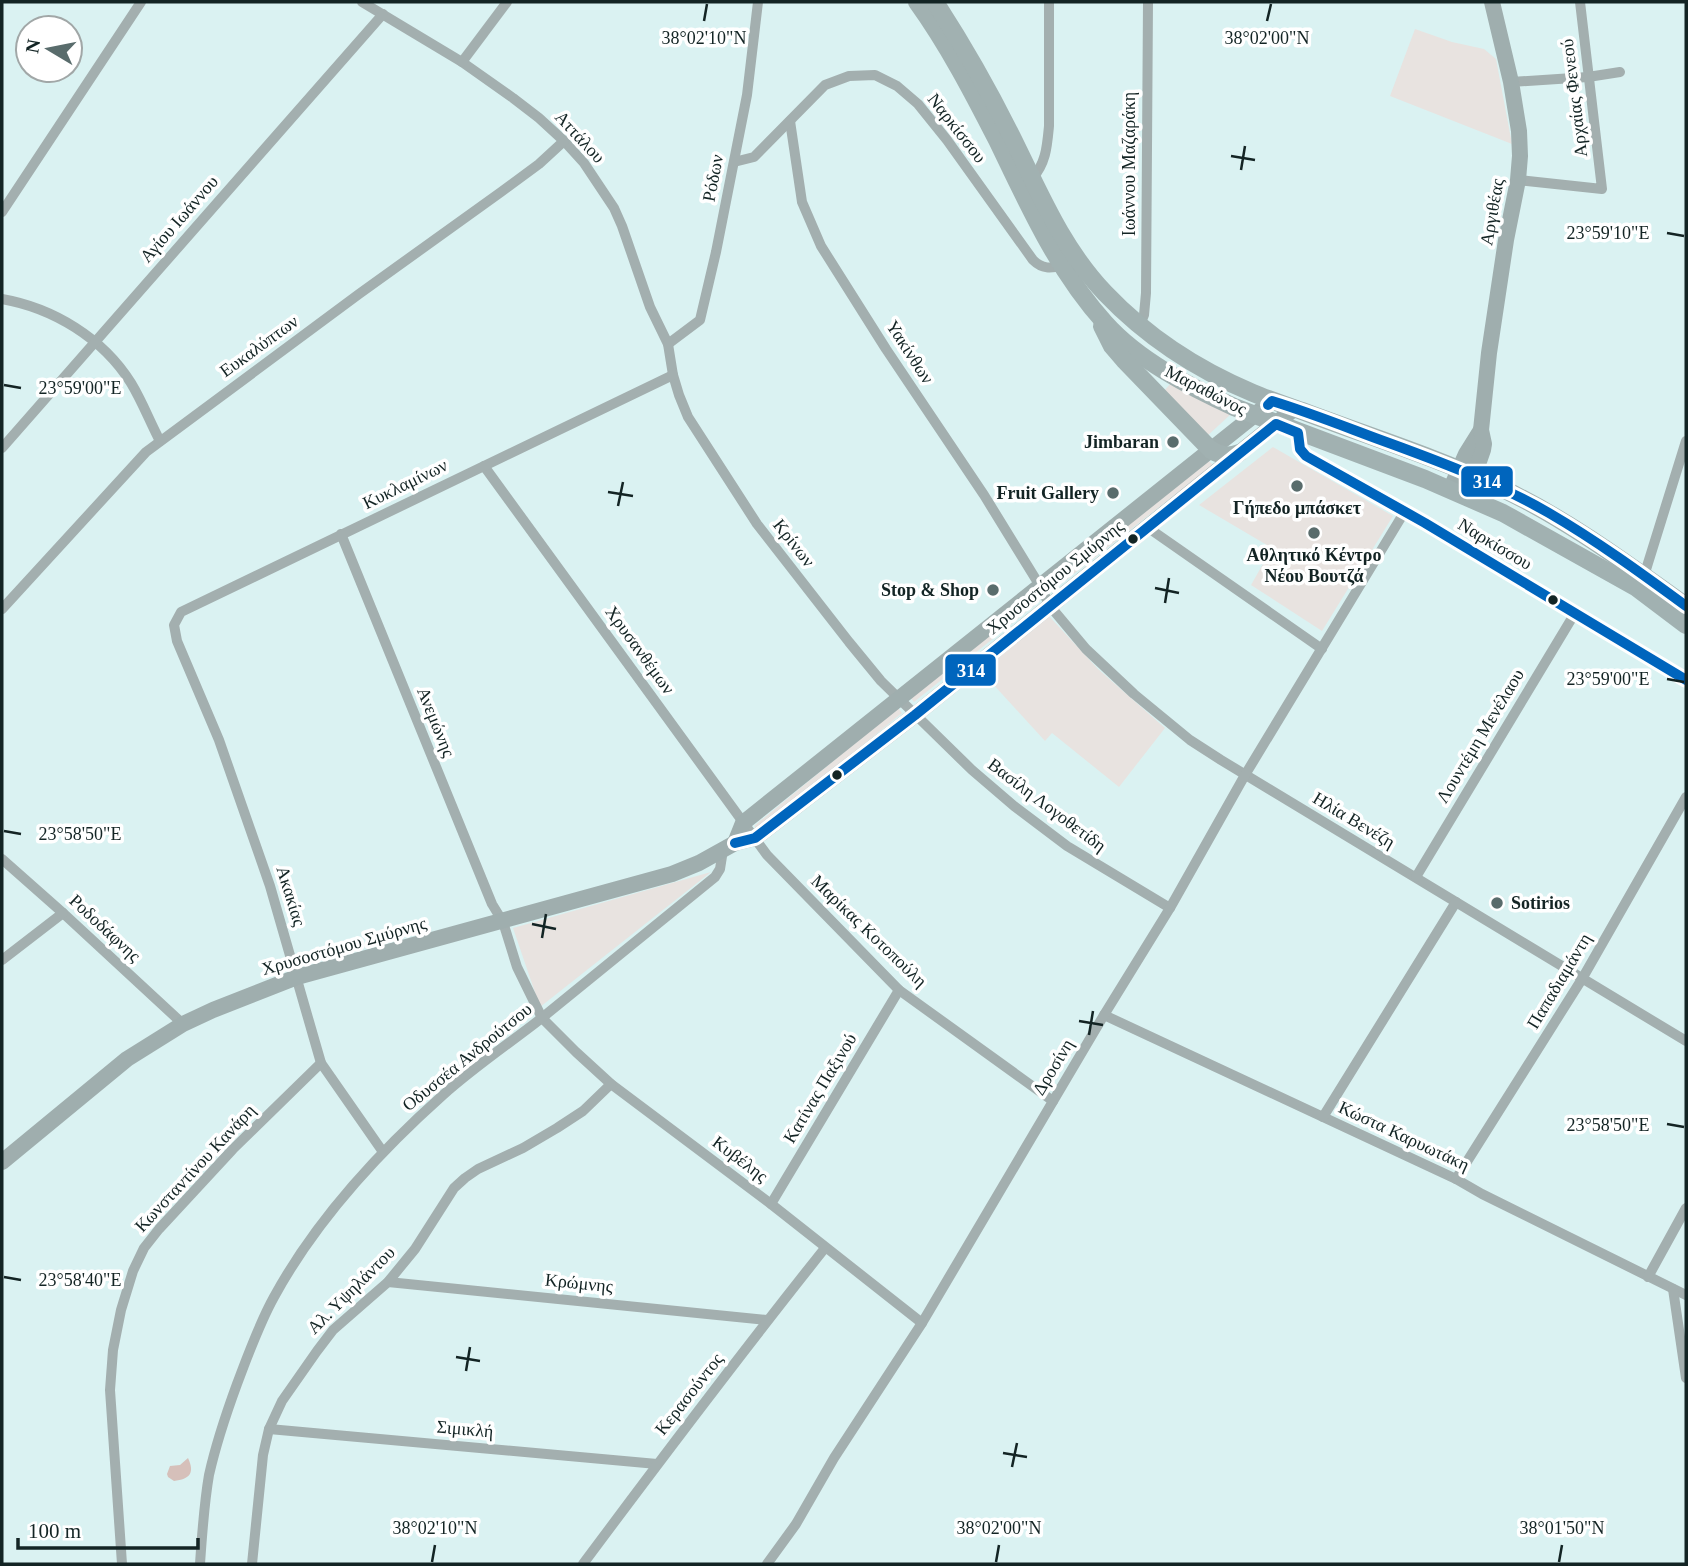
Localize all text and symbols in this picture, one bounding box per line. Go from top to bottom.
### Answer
north arrow [14,14,84,84]
text: 38°02'10"N [662,28,746,48]
text: 38°02'00"N [1225,28,1309,48]
text: N [21,37,44,55]
street label: Αρχαίας Φενεού [1557,38,1591,158]
street label: Ναρκίσσου [924,89,990,167]
street label: Ιωάννου Μαζαράκη [1119,92,1139,236]
street label: Αττάλου [551,107,609,167]
street label: Ρόδων [699,153,727,203]
street label: Αγίου Ιωάννου [136,171,222,266]
street label: Αργιθέας [1476,177,1508,247]
text: 23°59'10"E [1567,223,1649,243]
street label: Ευκαλύπτων [216,311,302,381]
street label: Υακίνθων [882,317,938,387]
street label: Μαραθώνος [1162,361,1250,419]
text: 23°59'00"E [39,378,121,398]
place label: Jimbaran [1084,432,1159,452]
marker: Jimbaran [1165,434,1181,450]
street label: Κυκλαμίνων [359,455,451,513]
line badge: 314 [1460,465,1514,498]
text: 314 [1473,471,1502,492]
marker: Γήπεδο μπάσκετ [1289,478,1305,494]
place label: Fruit Gallery [997,483,1099,503]
marker: Fruit Gallery [1105,485,1121,501]
place label: Γήπεδο μπάσκετ [1233,498,1362,518]
street label: Ναρκίσσου [1454,514,1536,574]
street label: Κρίνων [769,515,819,571]
street label: Χρυσοστόμου Σμύρνης [983,516,1127,638]
marker: Αθλητικό Κέντρο Νέου Βουτζά [1306,525,1322,541]
unlabelled marker [1126,532,1140,546]
place label: Αθλητικό Κέντρο Νέου Βουτζά [1247,545,1381,586]
place label: Stop & Shop [881,580,979,600]
marker: Stop & Shop [985,582,1001,598]
unlabelled marker [1546,593,1560,607]
street label: Χρυσανθέμων [601,602,679,698]
line badge: 314 [944,653,997,687]
text: 314 [957,660,986,681]
street label: Λουντέμη Μενέλαου [1432,665,1528,807]
text: 23°59'00"E [1567,669,1649,689]
street label: Ανεμώνης [413,684,459,760]
street label: Βασίλη Λογοθετίδη [984,754,1110,856]
unlabelled marker [830,768,844,782]
street label: Ηλία Βενέζη [1309,788,1399,852]
text: 23°58'50"E [39,824,121,844]
street label: Ακακίας [272,864,310,928]
street label: Μαρίκας Κοτοπούλη [807,871,931,991]
street label: Ροδοδάφνης [65,890,145,966]
place label: Sotirios [1511,893,1570,913]
marker: Sotirios [1489,895,1505,911]
street label: Χρυσοστόμου Σμύρνης [259,913,429,979]
street label: Παπαδιαμάντη [1523,930,1595,1032]
street label: Οδυσσέα Ανδρούτσου [398,999,536,1115]
street label: Κατίνας Παξινού [779,1029,861,1146]
street label: Δροσίνη [1029,1035,1077,1099]
street label: Κώστα Καρυωτάκη [1336,1097,1472,1175]
street label: Κωνσταντίνου Κανάρη [131,1100,259,1236]
text: 23°58'50"E [1567,1115,1649,1135]
street label: Κυβέλης [709,1132,771,1186]
street label: Αλ. Υψηλάντου [303,1242,399,1338]
street label: Κρώμνης [544,1269,614,1297]
text: 23°58'40"E [39,1270,121,1290]
street label: Κερασούντος [651,1349,727,1439]
street label: Σιμικλή [436,1417,494,1441]
scale bar [18,1506,198,1550]
text: 38°02'10"N [393,1518,477,1538]
text: 38°02'00"N [957,1518,1041,1538]
text: 38°01'50"N [1520,1518,1604,1538]
text: 100 m [28,1519,81,1543]

